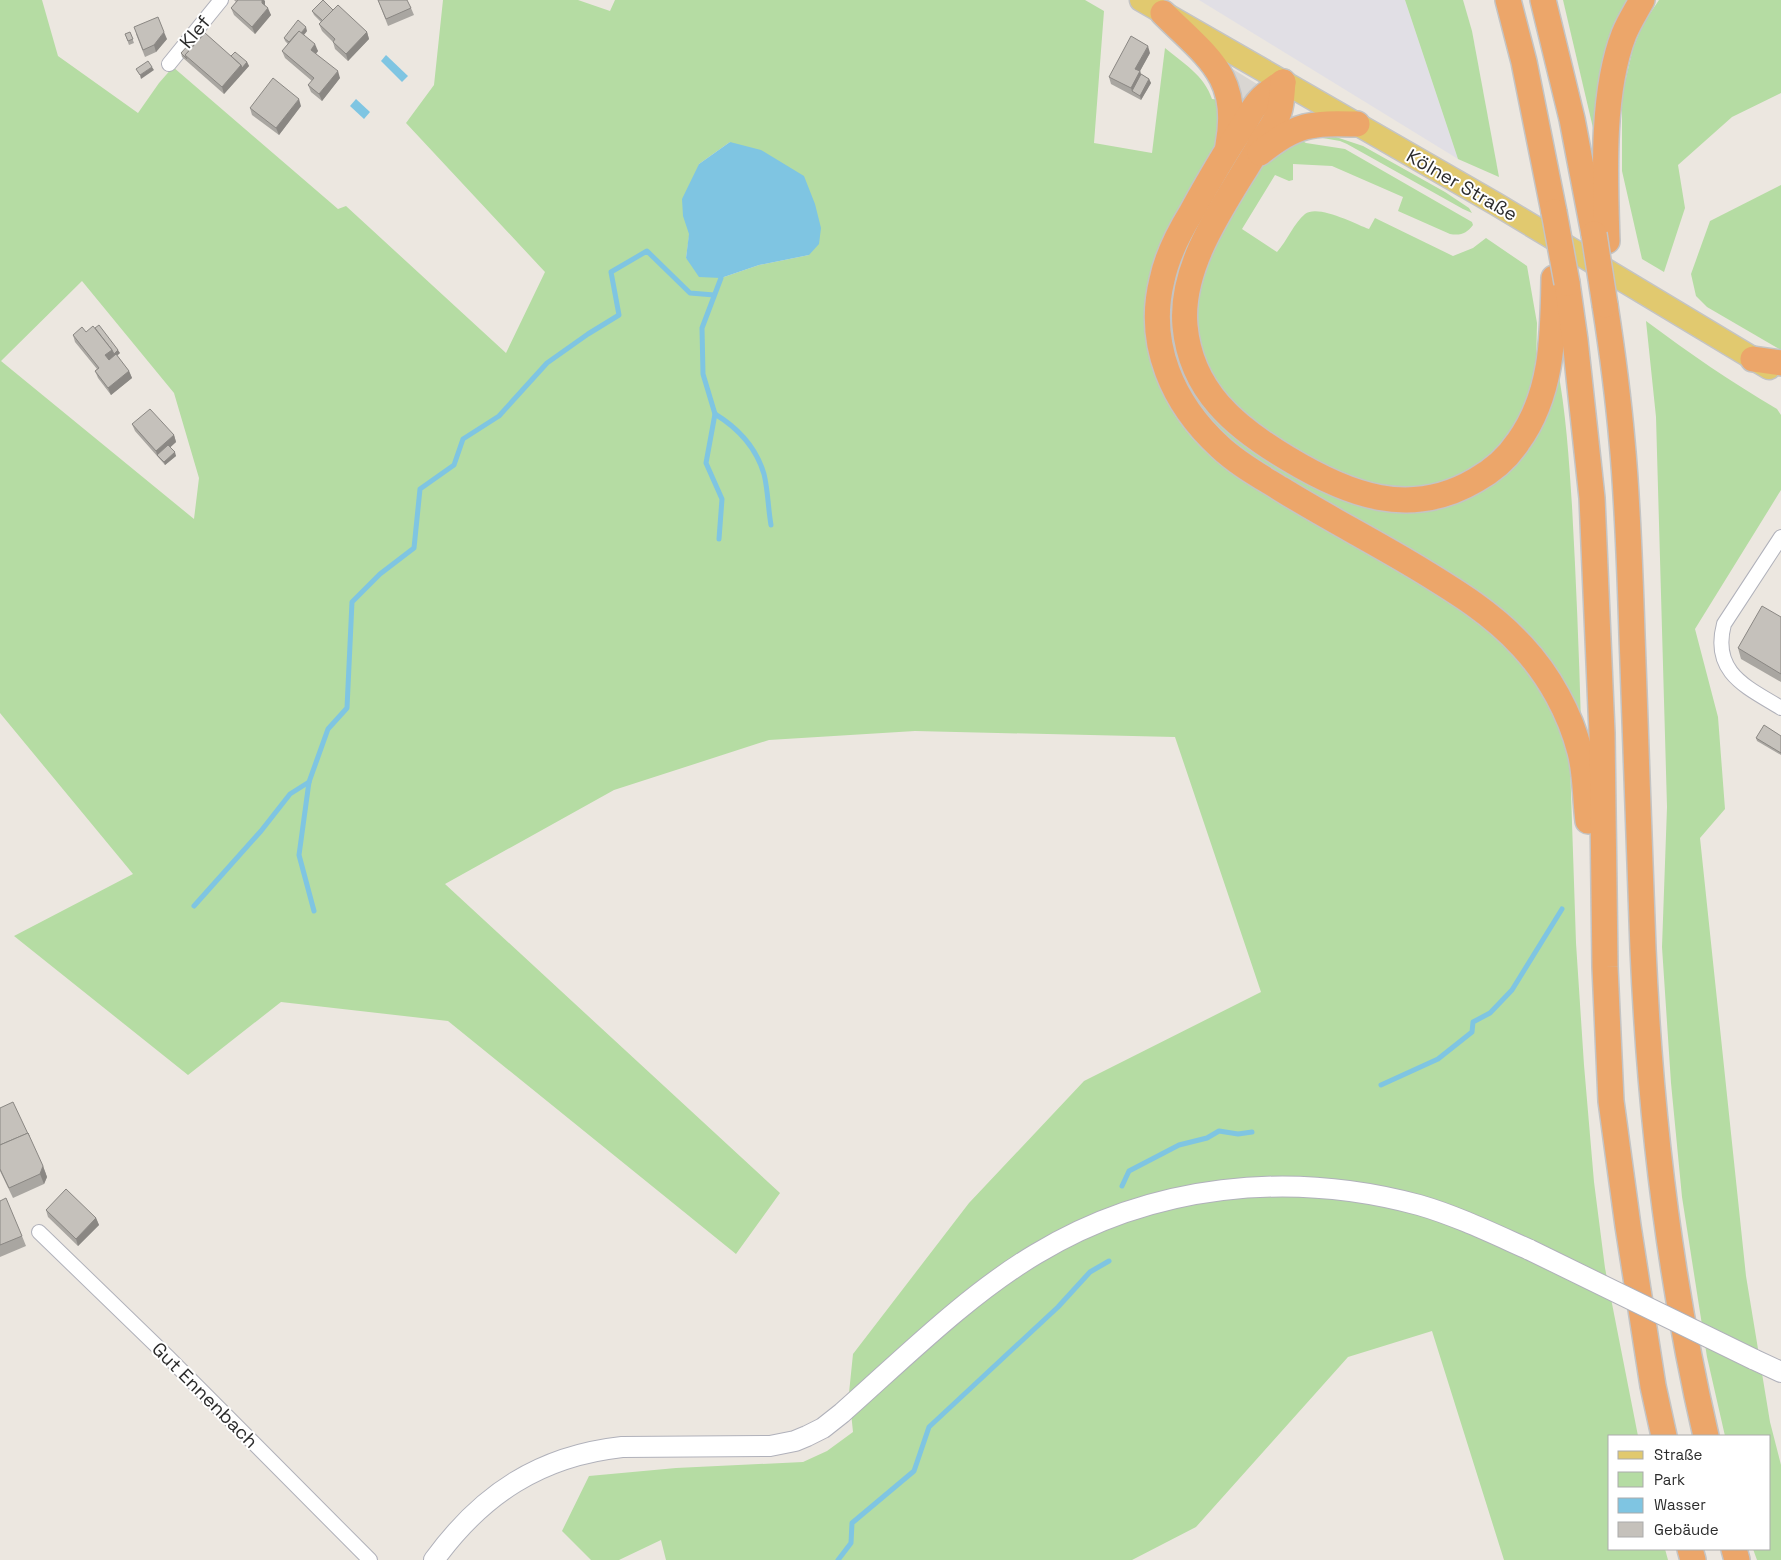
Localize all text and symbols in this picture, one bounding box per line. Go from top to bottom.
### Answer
street label: Klef [174,10,216,54]
street label: Kölner Straße [1402,143,1522,227]
street label: Gut Ennenbach [146,1336,264,1454]
legend [1608,1435,1771,1550]
text: Straße [1654,1445,1703,1464]
text: Park [1654,1470,1685,1489]
text: Wasser [1654,1495,1706,1514]
text: Gebäude [1654,1520,1719,1539]

